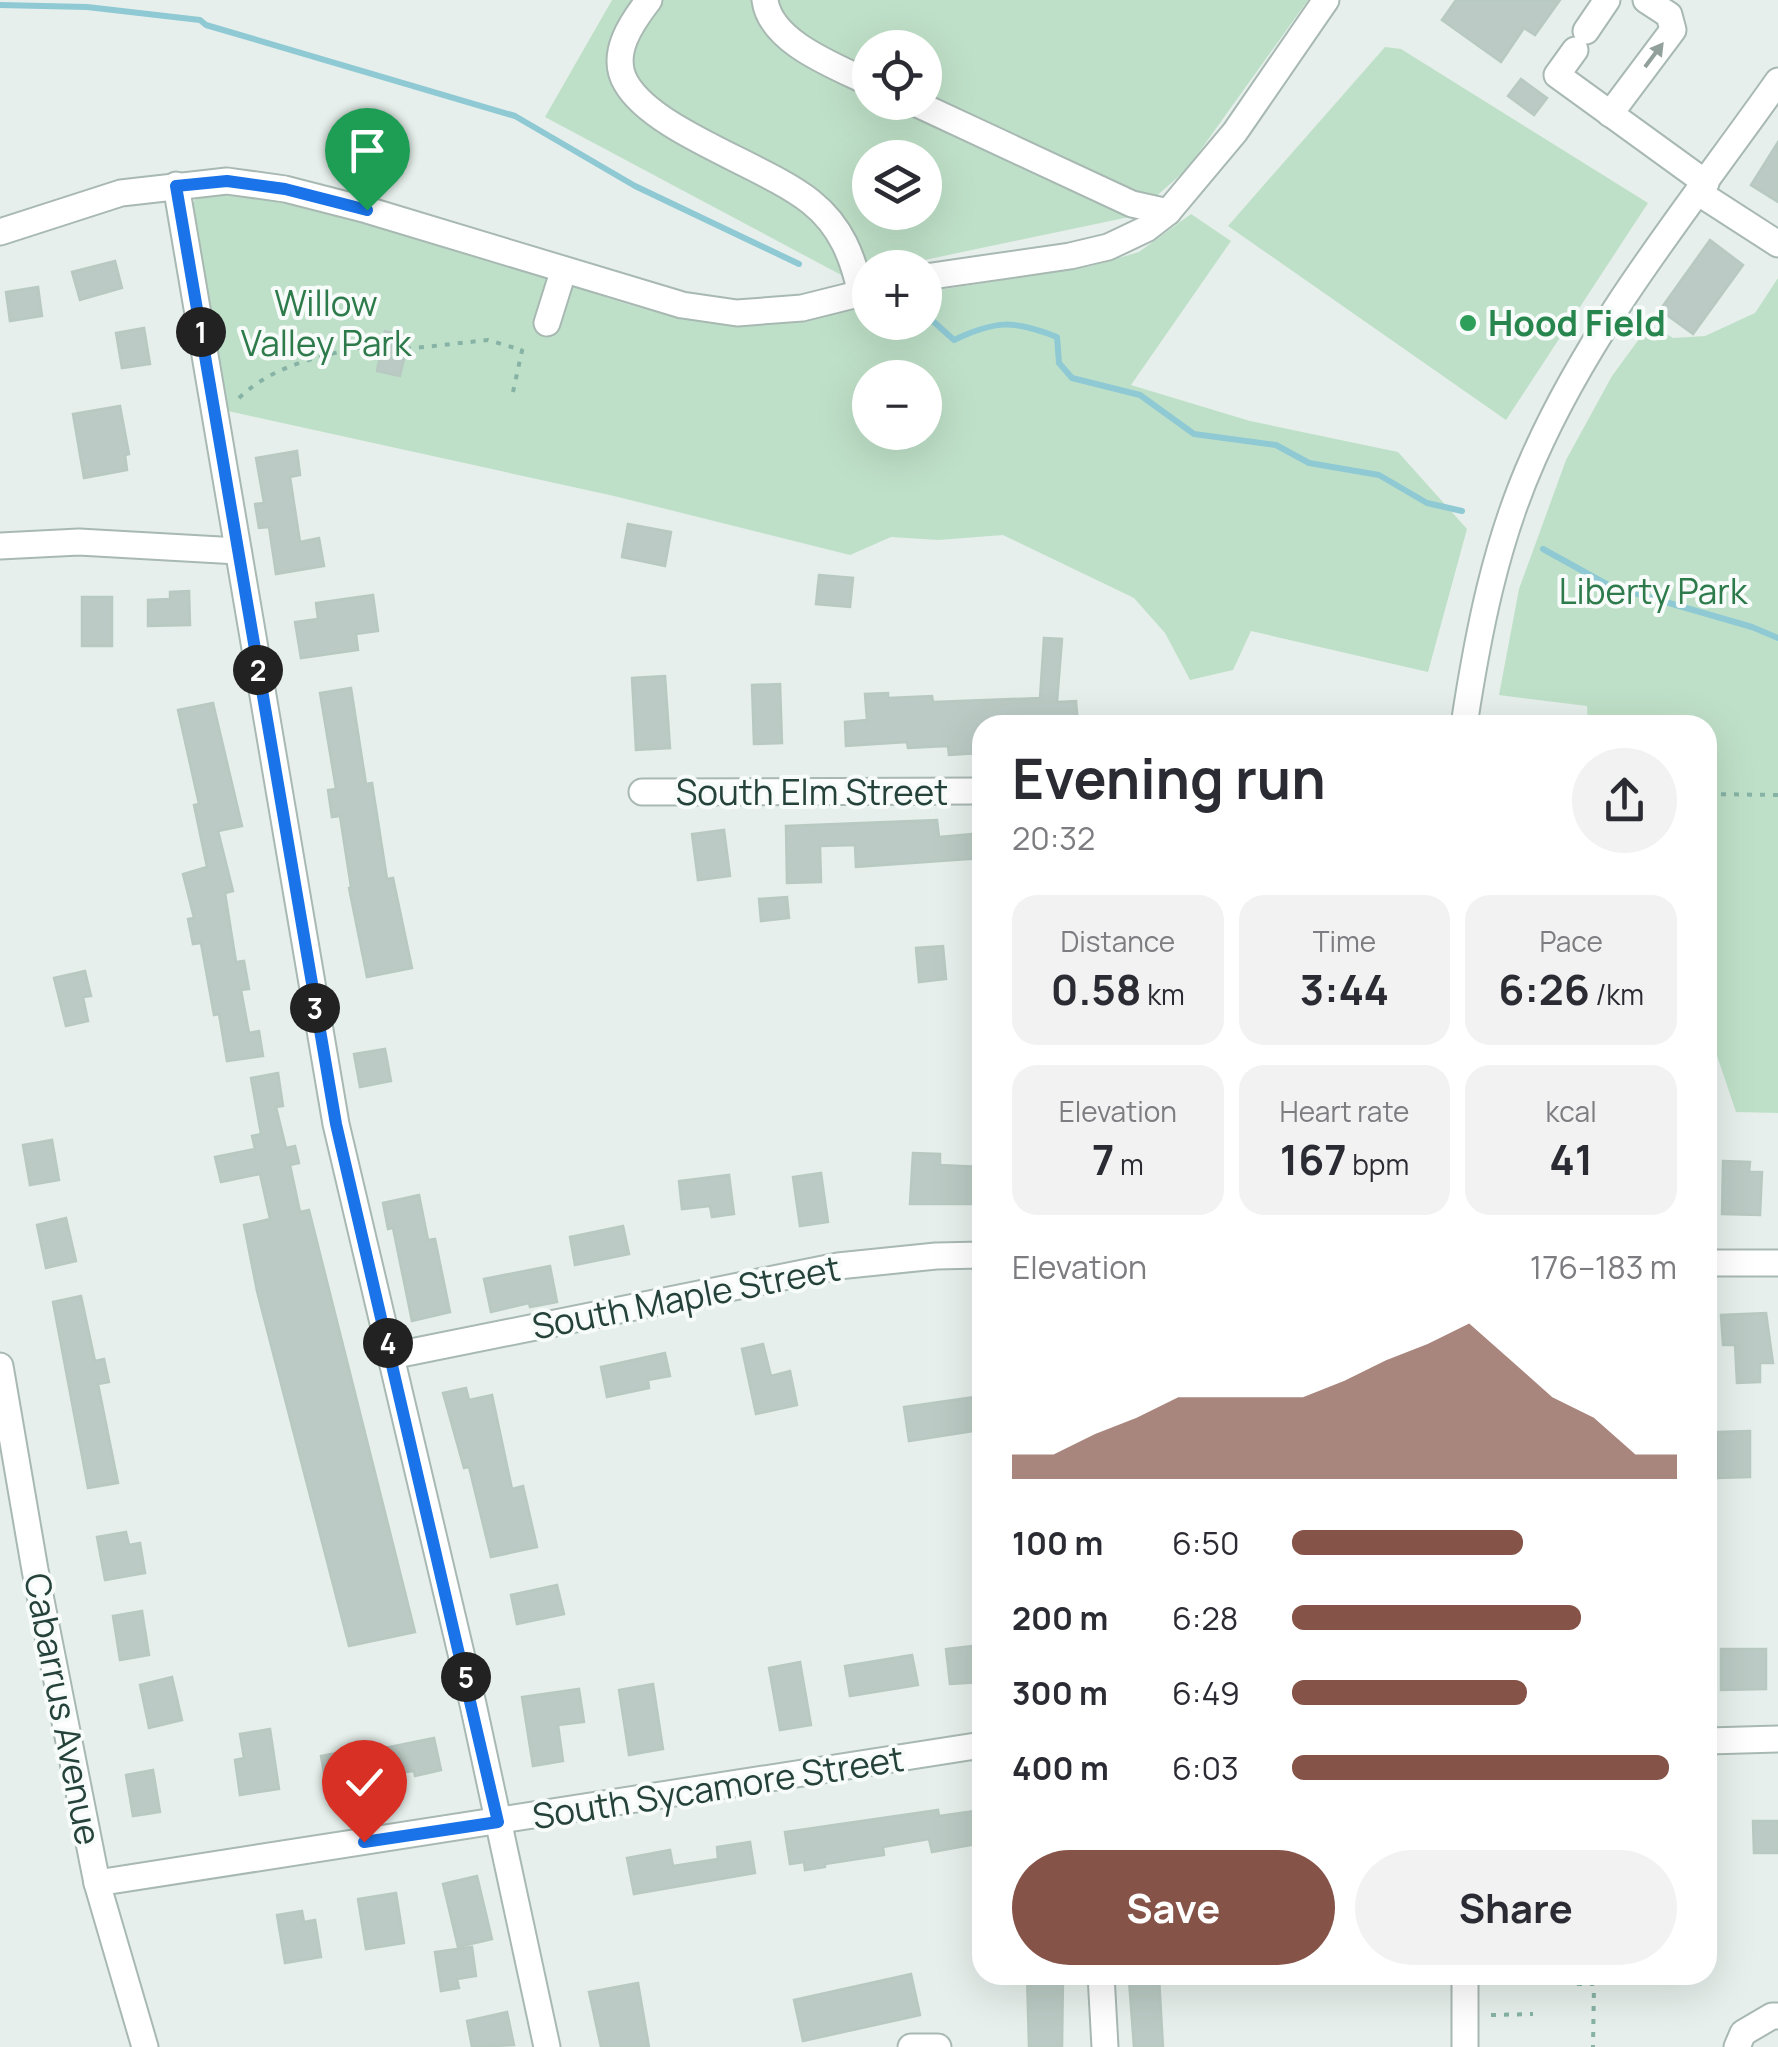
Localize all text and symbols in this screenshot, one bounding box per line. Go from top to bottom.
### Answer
map controls [852,30,942,450]
button: locate [852,30,942,120]
one-way arrow [1644,42,1664,68]
pin [325,108,410,211]
icon: arrive [340,123,395,178]
button: layers [852,140,942,230]
button: + [852,250,942,340]
park label: Willow Valley Park [241,279,413,367]
place label: Hood Field [1488,299,1666,347]
pin: 1 [176,307,226,357]
marker: Hood Field [1457,312,1479,334]
text: 1 [195,313,207,351]
button: − [852,360,942,450]
park label: Liberty Park [1559,567,1749,615]
pin: 2 [233,645,283,695]
text: 2 [250,651,266,689]
text: Evening run [1012,740,1326,816]
button: share [1572,748,1677,853]
street label: South Elm Street [676,768,948,816]
text: 20:32 [1012,816,1095,860]
text: Distance [1060,922,1175,960]
text: Time [1313,922,1376,960]
text: Pace [1540,922,1603,960]
text: 0.58 [1051,960,1142,1018]
text: 3:44 [1300,960,1389,1018]
text: 6:26 [1498,960,1590,1018]
text: km [1142,975,1185,1013]
text: /km [1590,975,1644,1013]
pin: 3 [290,983,340,1033]
text: 3 [307,989,323,1027]
text: Elevation [1059,1092,1177,1130]
text: Heart rate [1280,1092,1409,1130]
text: kcal [1546,1092,1597,1130]
text: 7 [1092,1130,1114,1188]
text: 167 [1280,1130,1347,1188]
text: 41 [1549,1130,1593,1188]
text: m [1114,1145,1144,1183]
text: bpm [1347,1145,1409,1183]
street label: South Maple Street [528,1244,844,1350]
text: Elevation [1012,1245,1147,1289]
text: 176–183 m [1530,1245,1677,1289]
pin: 4 [363,1318,413,1368]
text: 4 [379,1324,397,1362]
text: 100 m [1012,1521,1103,1565]
text: 6:50 [1172,1521,1239,1565]
street label: Cabarrus Avenue [13,1569,113,1849]
text: 200 m [1012,1596,1108,1640]
text: 6:28 [1172,1596,1238,1640]
pin: 5 [441,1652,491,1702]
text: 5 [458,1658,474,1696]
text: 300 m [1012,1671,1108,1715]
text: 6:49 [1172,1671,1240,1715]
street label: South Sycamore Street [529,1734,907,1840]
pin [322,1740,407,1843]
text: 400 m [1012,1746,1109,1790]
text: 6:03 [1172,1746,1239,1790]
icon: check [337,1755,392,1810]
button: Save [1012,1850,1335,1965]
button: Share [1355,1850,1677,1965]

